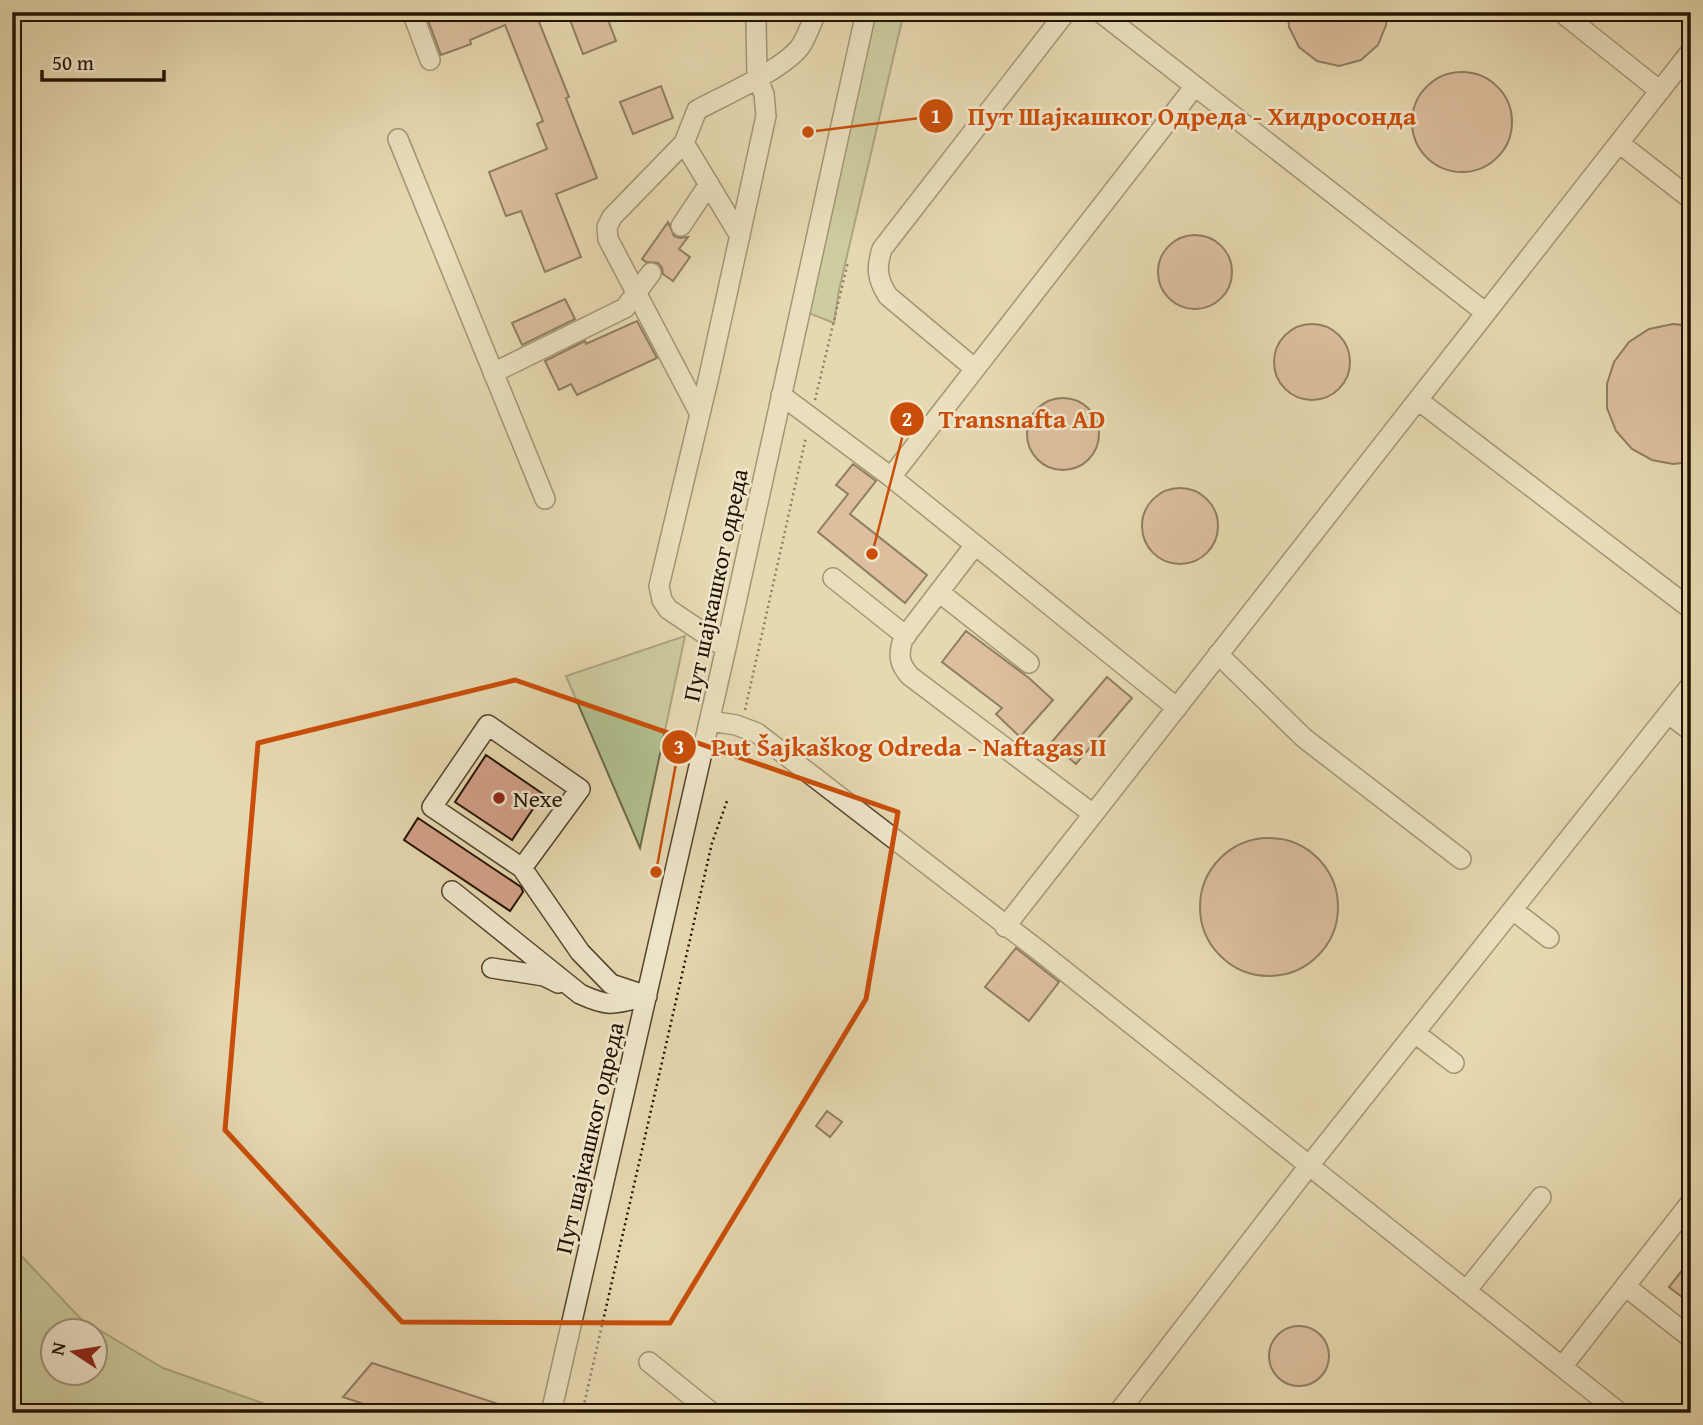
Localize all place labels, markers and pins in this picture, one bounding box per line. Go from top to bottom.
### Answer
callout: Пут Шајкашког Одреда - Хидросонда [919,92,1430,139]
callout: Transnafta AD [889,395,1119,442]
callout: Put Šajkaškog Odreda - Naftagas II [662,724,1121,771]
place label: Nexe [513,781,563,816]
marker: Nexe [491,790,507,806]

